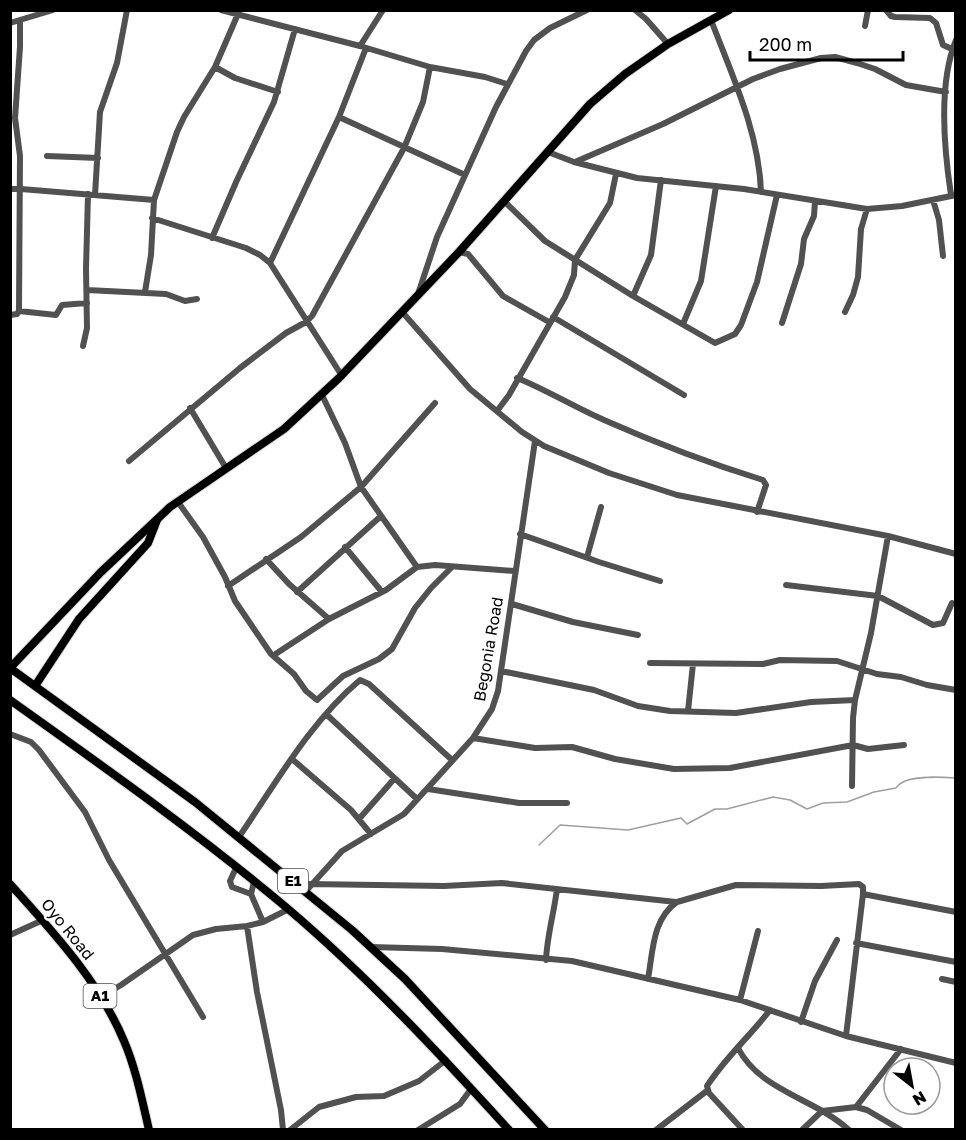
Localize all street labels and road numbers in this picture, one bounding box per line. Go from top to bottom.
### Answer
street label: Begonia Road [469,595,507,703]
road number: E1 [278,869,308,893]
street label: Oyo Road [37,894,99,964]
road number: A1 [84,984,116,1008]

